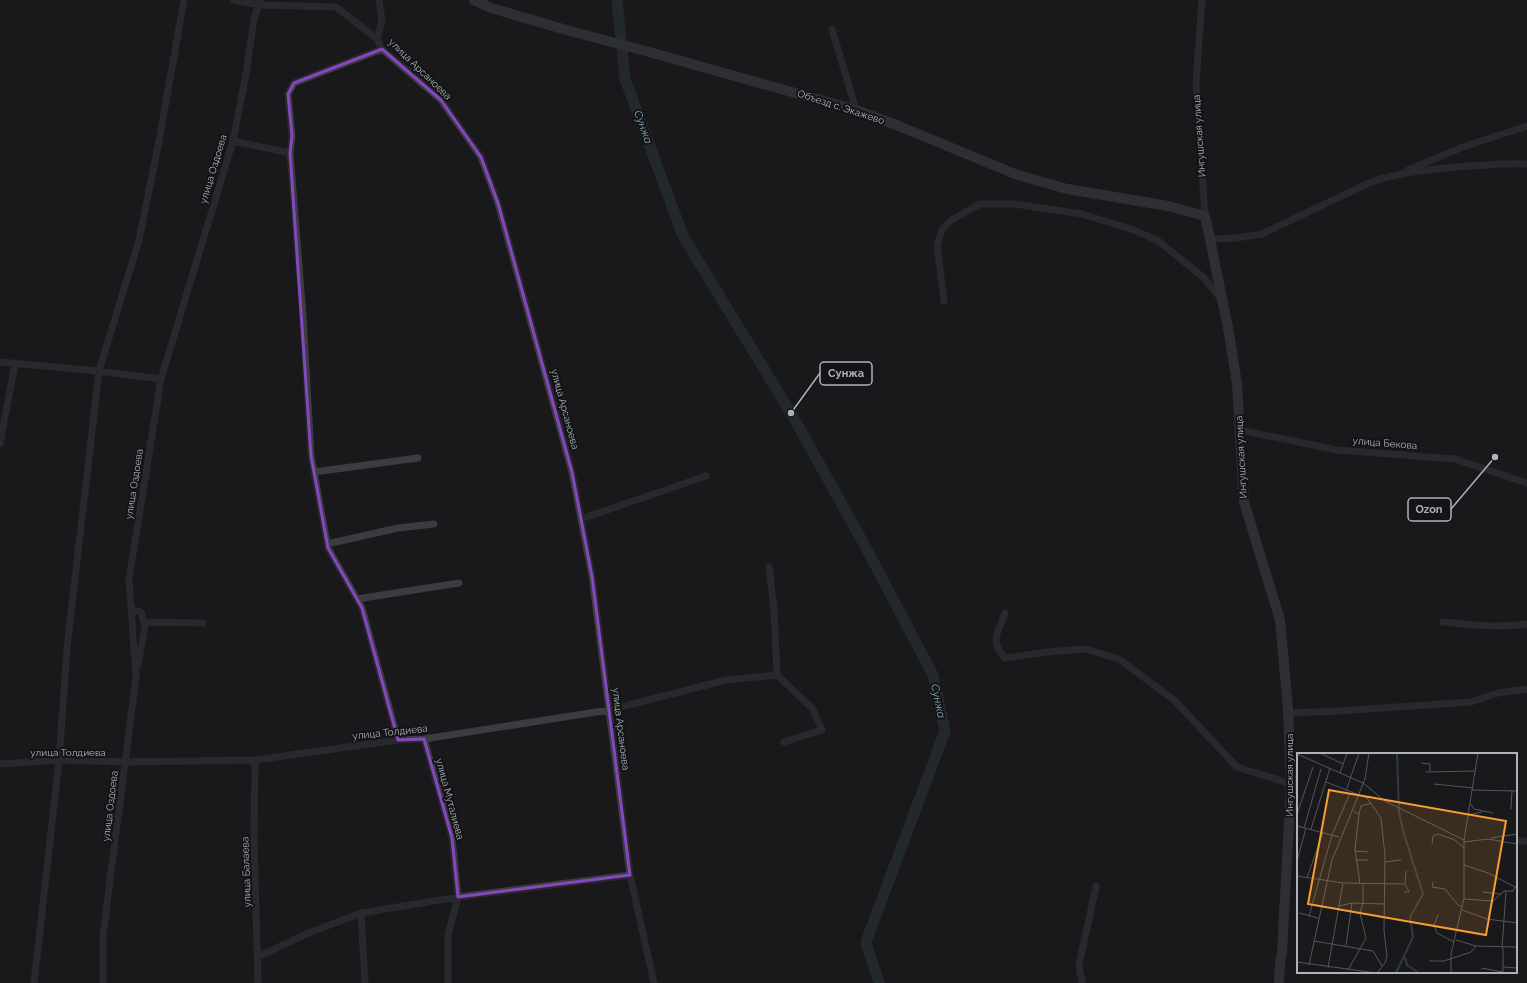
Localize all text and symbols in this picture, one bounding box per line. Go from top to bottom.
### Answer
street label: улица Арсаноева [386,36,454,102]
street label: Объезд с. Экажево [796,88,886,126]
street label: Ингушская улица [1191,94,1207,178]
water label: Сунжа [631,109,655,146]
street label: улица Оздоева [197,133,229,205]
callout: Сунжа [820,362,872,385]
text: Сунжа [828,367,864,380]
street label: улица Арсаноева [549,368,581,450]
street label: Ингушская улица [1233,415,1249,499]
street label: улица Бекова [1352,435,1418,451]
street label: улица Оздоева [123,448,145,520]
callout: Ozon [1408,498,1451,521]
text: Ozon [1416,503,1443,516]
water label: Сунжа [928,683,948,720]
street label: улица Арсаноева [610,687,632,771]
street label: улица Толдиева [352,723,428,741]
street label: Ингушская улица [1284,734,1295,816]
street label: улица Толдиева [30,747,106,758]
inset map [1297,753,1517,973]
street label: улица Муталиева [434,757,466,841]
street label: улица Оздоева [100,770,120,842]
street label: улица Балаева [239,837,253,907]

